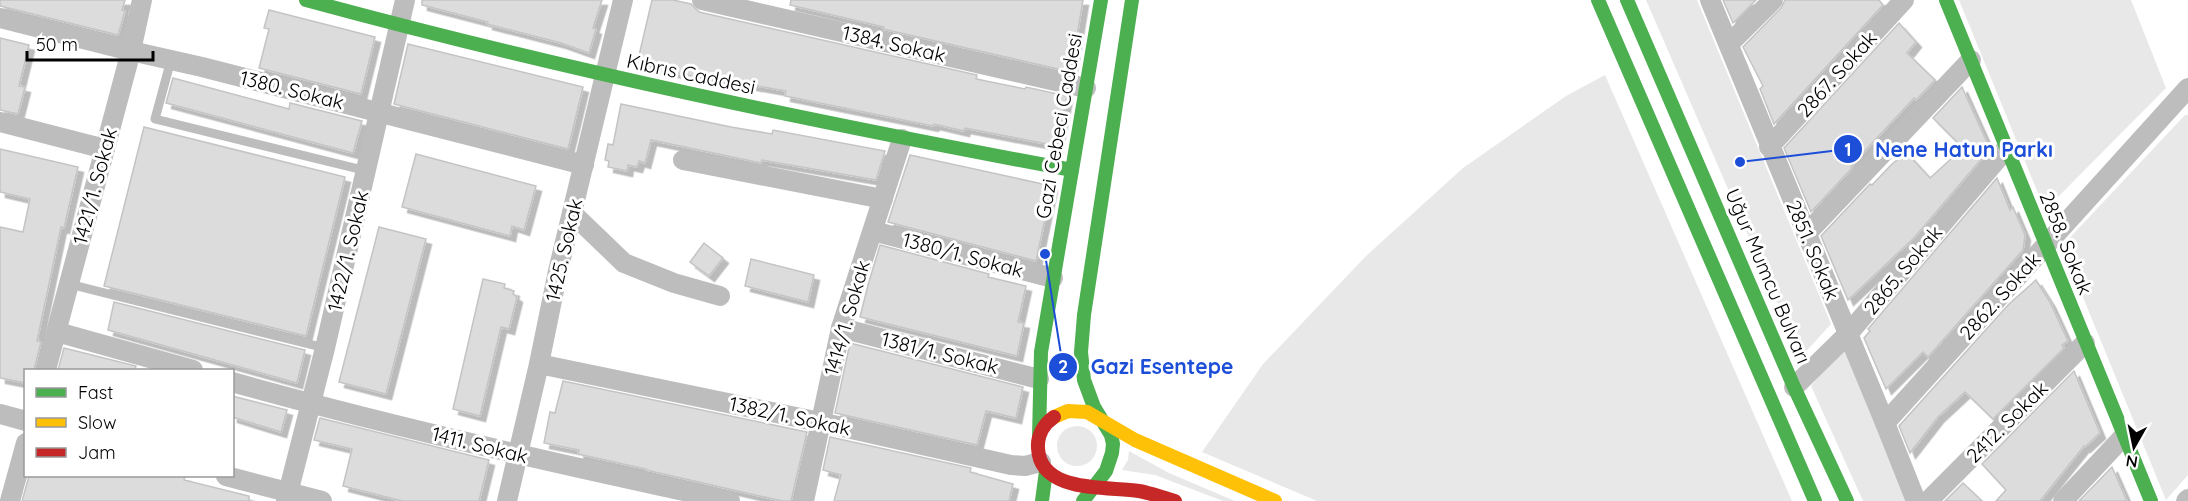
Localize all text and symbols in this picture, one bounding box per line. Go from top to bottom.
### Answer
street label: 1384. Sokak [840,20,948,68]
scale bar [27,24,153,62]
street label: 2867. Sokak [1791,25,1882,122]
street label: Gazi Cebeci Caddesi [1030,31,1087,221]
text: 50 m [36,33,78,56]
street label: Kıbrıs Caddesi [624,48,758,99]
street label: 1380. Sokak [237,65,347,115]
street label: 1421/1. Sokak [67,125,122,247]
callout: Nene Hatun Parkı [1833,130,2065,169]
text: Nene Hatun Parkı [1875,136,2053,162]
text: 1 [1844,138,1852,161]
street label: Uğur Mumcu Bulvarı [1720,184,1817,367]
street label: 2858. Sokak [2034,187,2099,298]
street label: 1422/1. Sokak [321,188,374,314]
street label: 1425. Sokak [540,196,587,304]
street label: 2851. Sokak [1781,196,1846,303]
street label: 2865. Sokak [1858,220,1947,319]
street label: 1380/1. Sokak [900,226,1026,283]
street label: 2862. Sokak [1954,247,2046,345]
street label: 1414/1. Sokak [818,257,875,378]
street label: 1381/1. Sokak [879,326,1001,379]
callout: Gazi Esentepe [1048,348,1245,387]
text: Gazi Esentepe [1091,353,1233,379]
text: 2 [1058,355,1068,378]
legend [24,369,234,477]
street label: 2412. Sokak [1961,376,2053,468]
text: Fast [78,381,113,404]
street label: 1382/1. Sokak [727,390,853,441]
text: Slow [78,411,116,434]
north arrow [2104,417,2164,477]
street label: 1411. Sokak [429,421,531,469]
text: Jam [78,441,116,464]
text: N [2124,451,2139,473]

